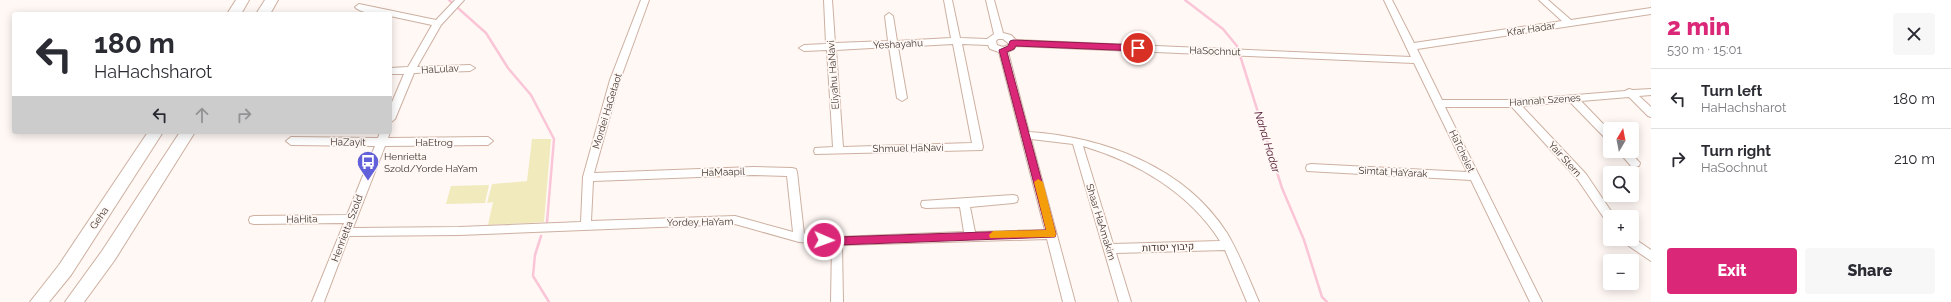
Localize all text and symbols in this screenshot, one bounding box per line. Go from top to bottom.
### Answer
text: 2 min [1667,12,1730,41]
button: close [1893,13,1935,55]
street label: Kfar Hadar [1506,20,1556,38]
text: 180 m [94,27,175,60]
icon: left [28,28,80,80]
pin [1121,31,1155,65]
street label: Yeshayahu [873,37,923,51]
icon: arrive [1127,37,1149,59]
street label: Eliyahu HaNavi [825,40,841,110]
text: 530 m · 15:01 [1667,42,1742,57]
street label: HaSochnut [1189,45,1241,57]
text: HaHachsharot [94,61,212,82]
street label: HaLulav [421,62,460,75]
street label: Mordei HaGetaot [590,71,624,150]
text: Turn left [1701,82,1762,100]
icon: left [1667,88,1689,110]
text: 180 m [1893,90,1935,108]
street label: Hannah Szenes [1509,92,1581,108]
text: HaHachsharot [1701,100,1786,115]
icon: left [149,104,171,126]
icon: ahead [191,104,213,126]
icon: right [233,104,255,126]
water label: Nahal Hadar [1251,110,1283,176]
north arrow [1603,122,1639,158]
map controls [1603,122,1639,290]
street label: HaTchelet [1447,128,1477,175]
street label: HaZayit [330,136,366,148]
street label: HaEtrog [415,137,453,148]
street label: Yair Stern [1546,139,1584,179]
street label: Shmuel HaNavi [872,142,944,154]
text: Turn right [1701,142,1771,160]
icon: right [1667,148,1689,170]
bus stop icon: Henrietta Szold/Yorde HaYam [355,149,381,182]
text: 210 m [1894,150,1935,168]
place label: Henrietta Szold/Yorde HaYam [384,151,478,174]
text: HaSochnut [1701,160,1768,175]
street label: Simtat HaYarak [1358,165,1429,179]
street label: HaMaapil [701,166,745,178]
button: search [1603,166,1639,202]
street label: Shaar HaAmakim [1084,182,1118,262]
street label: Henrietta Szold [329,193,365,263]
street label: Geha [88,205,110,231]
button: + [1603,210,1639,246]
street label: HaHita [286,213,318,225]
street label: Yordey HaYam [667,216,733,228]
position arrow [803,219,845,261]
street label: קיבוץ יסודות [1142,241,1194,253]
button: Exit [1667,248,1797,294]
button: Share [1805,248,1935,294]
button: − [1603,254,1639,290]

